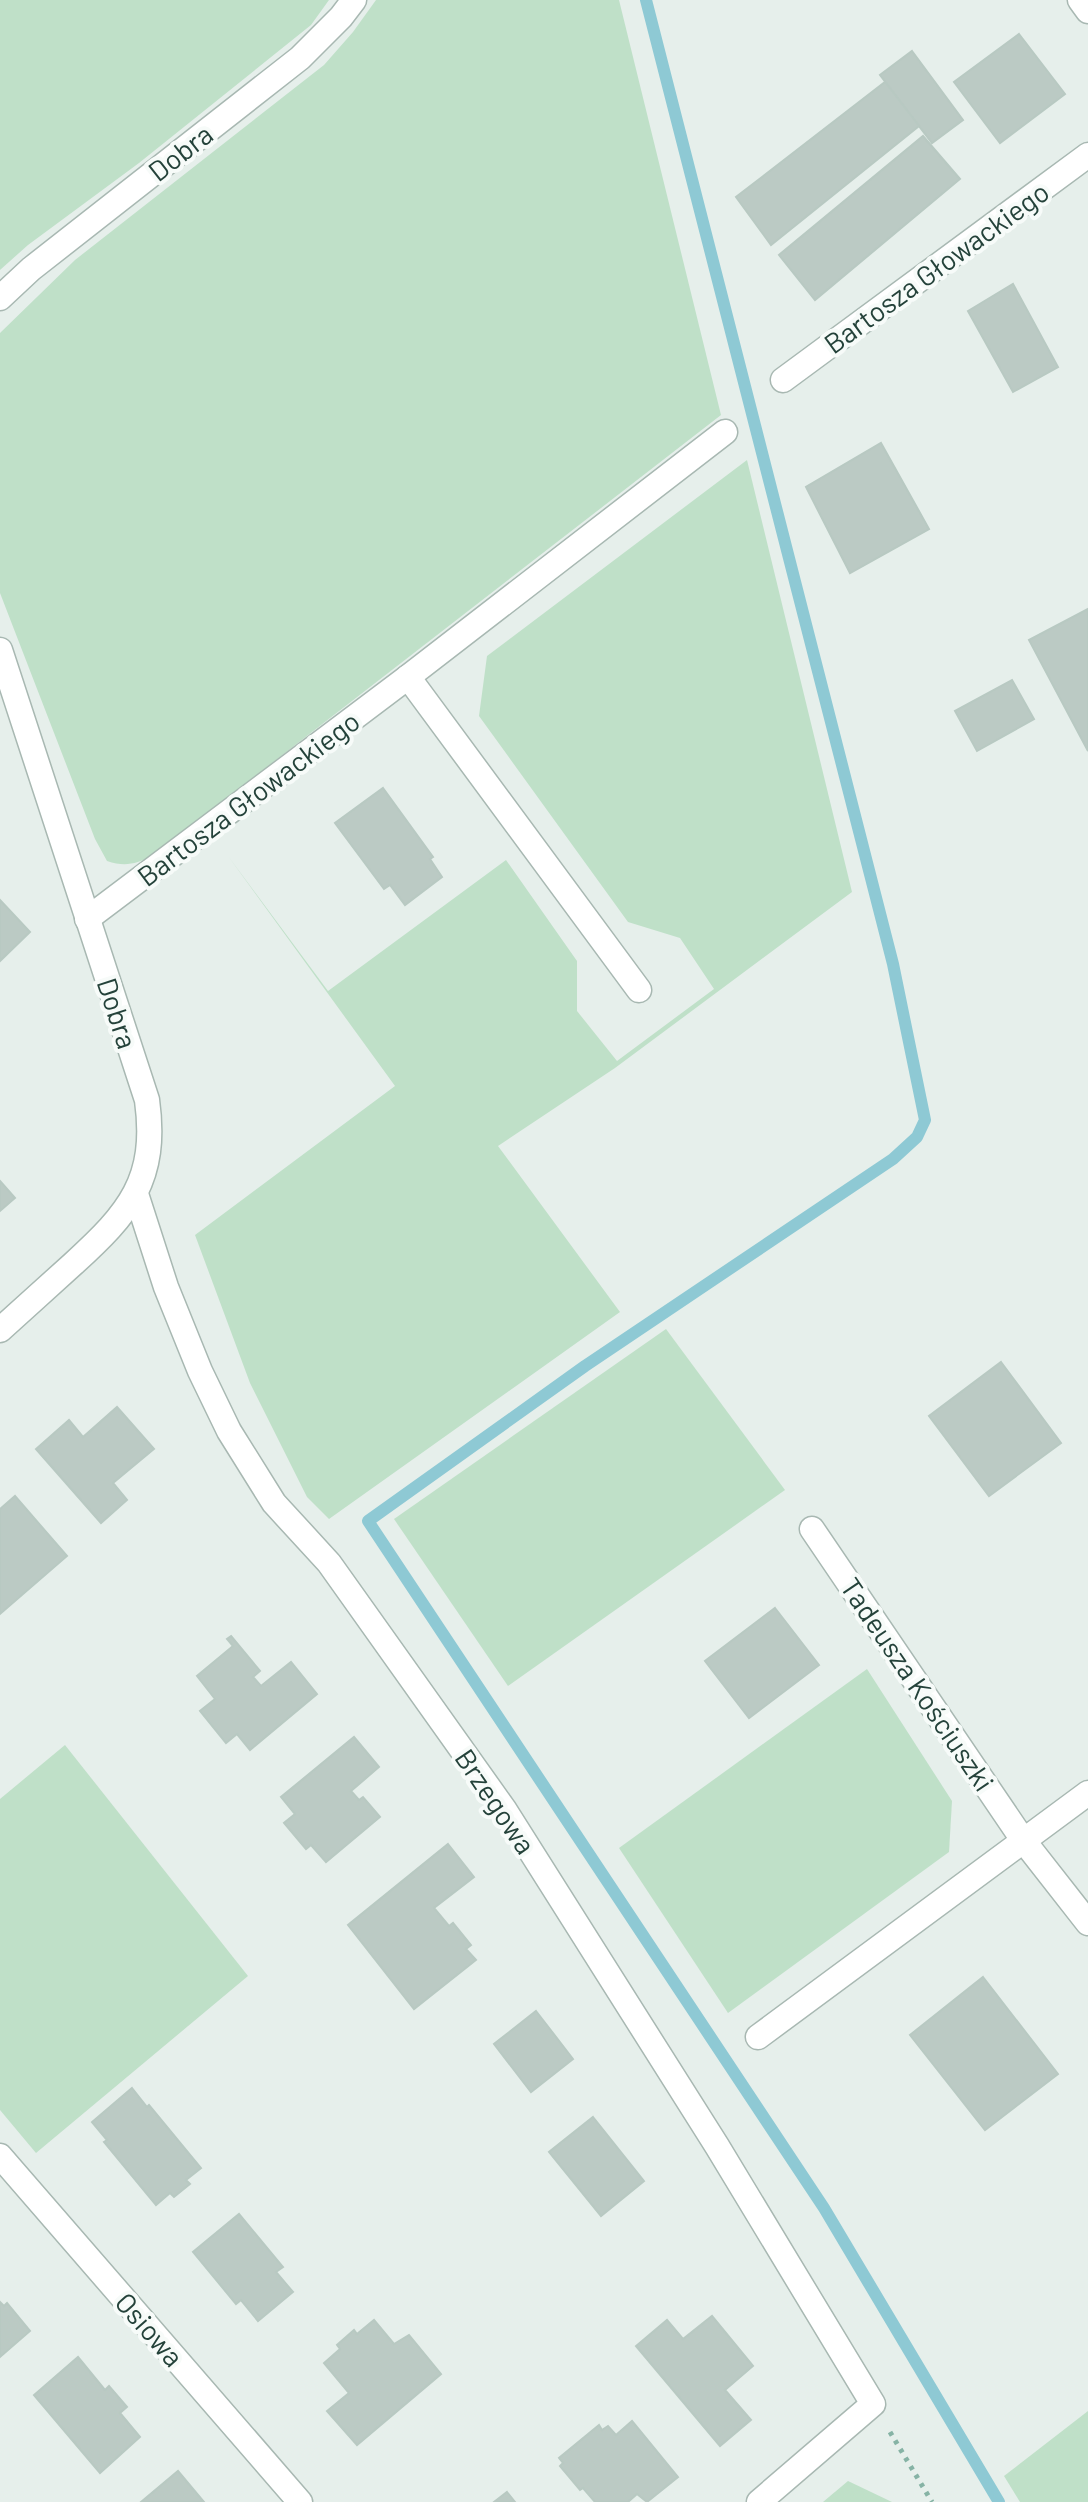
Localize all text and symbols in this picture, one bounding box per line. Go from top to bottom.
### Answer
street label: Dobra [141,116,219,188]
street label: Bartosza Głowackiego [817,174,1055,360]
street label: Bartosza Głowackiego [130,703,366,893]
street label: Dobra [91,973,145,1053]
street label: Tadeusza Kościuszki [834,1571,1002,1797]
street label: Brzegowa [449,1742,543,1860]
street label: Osiowa [109,2285,191,2373]

